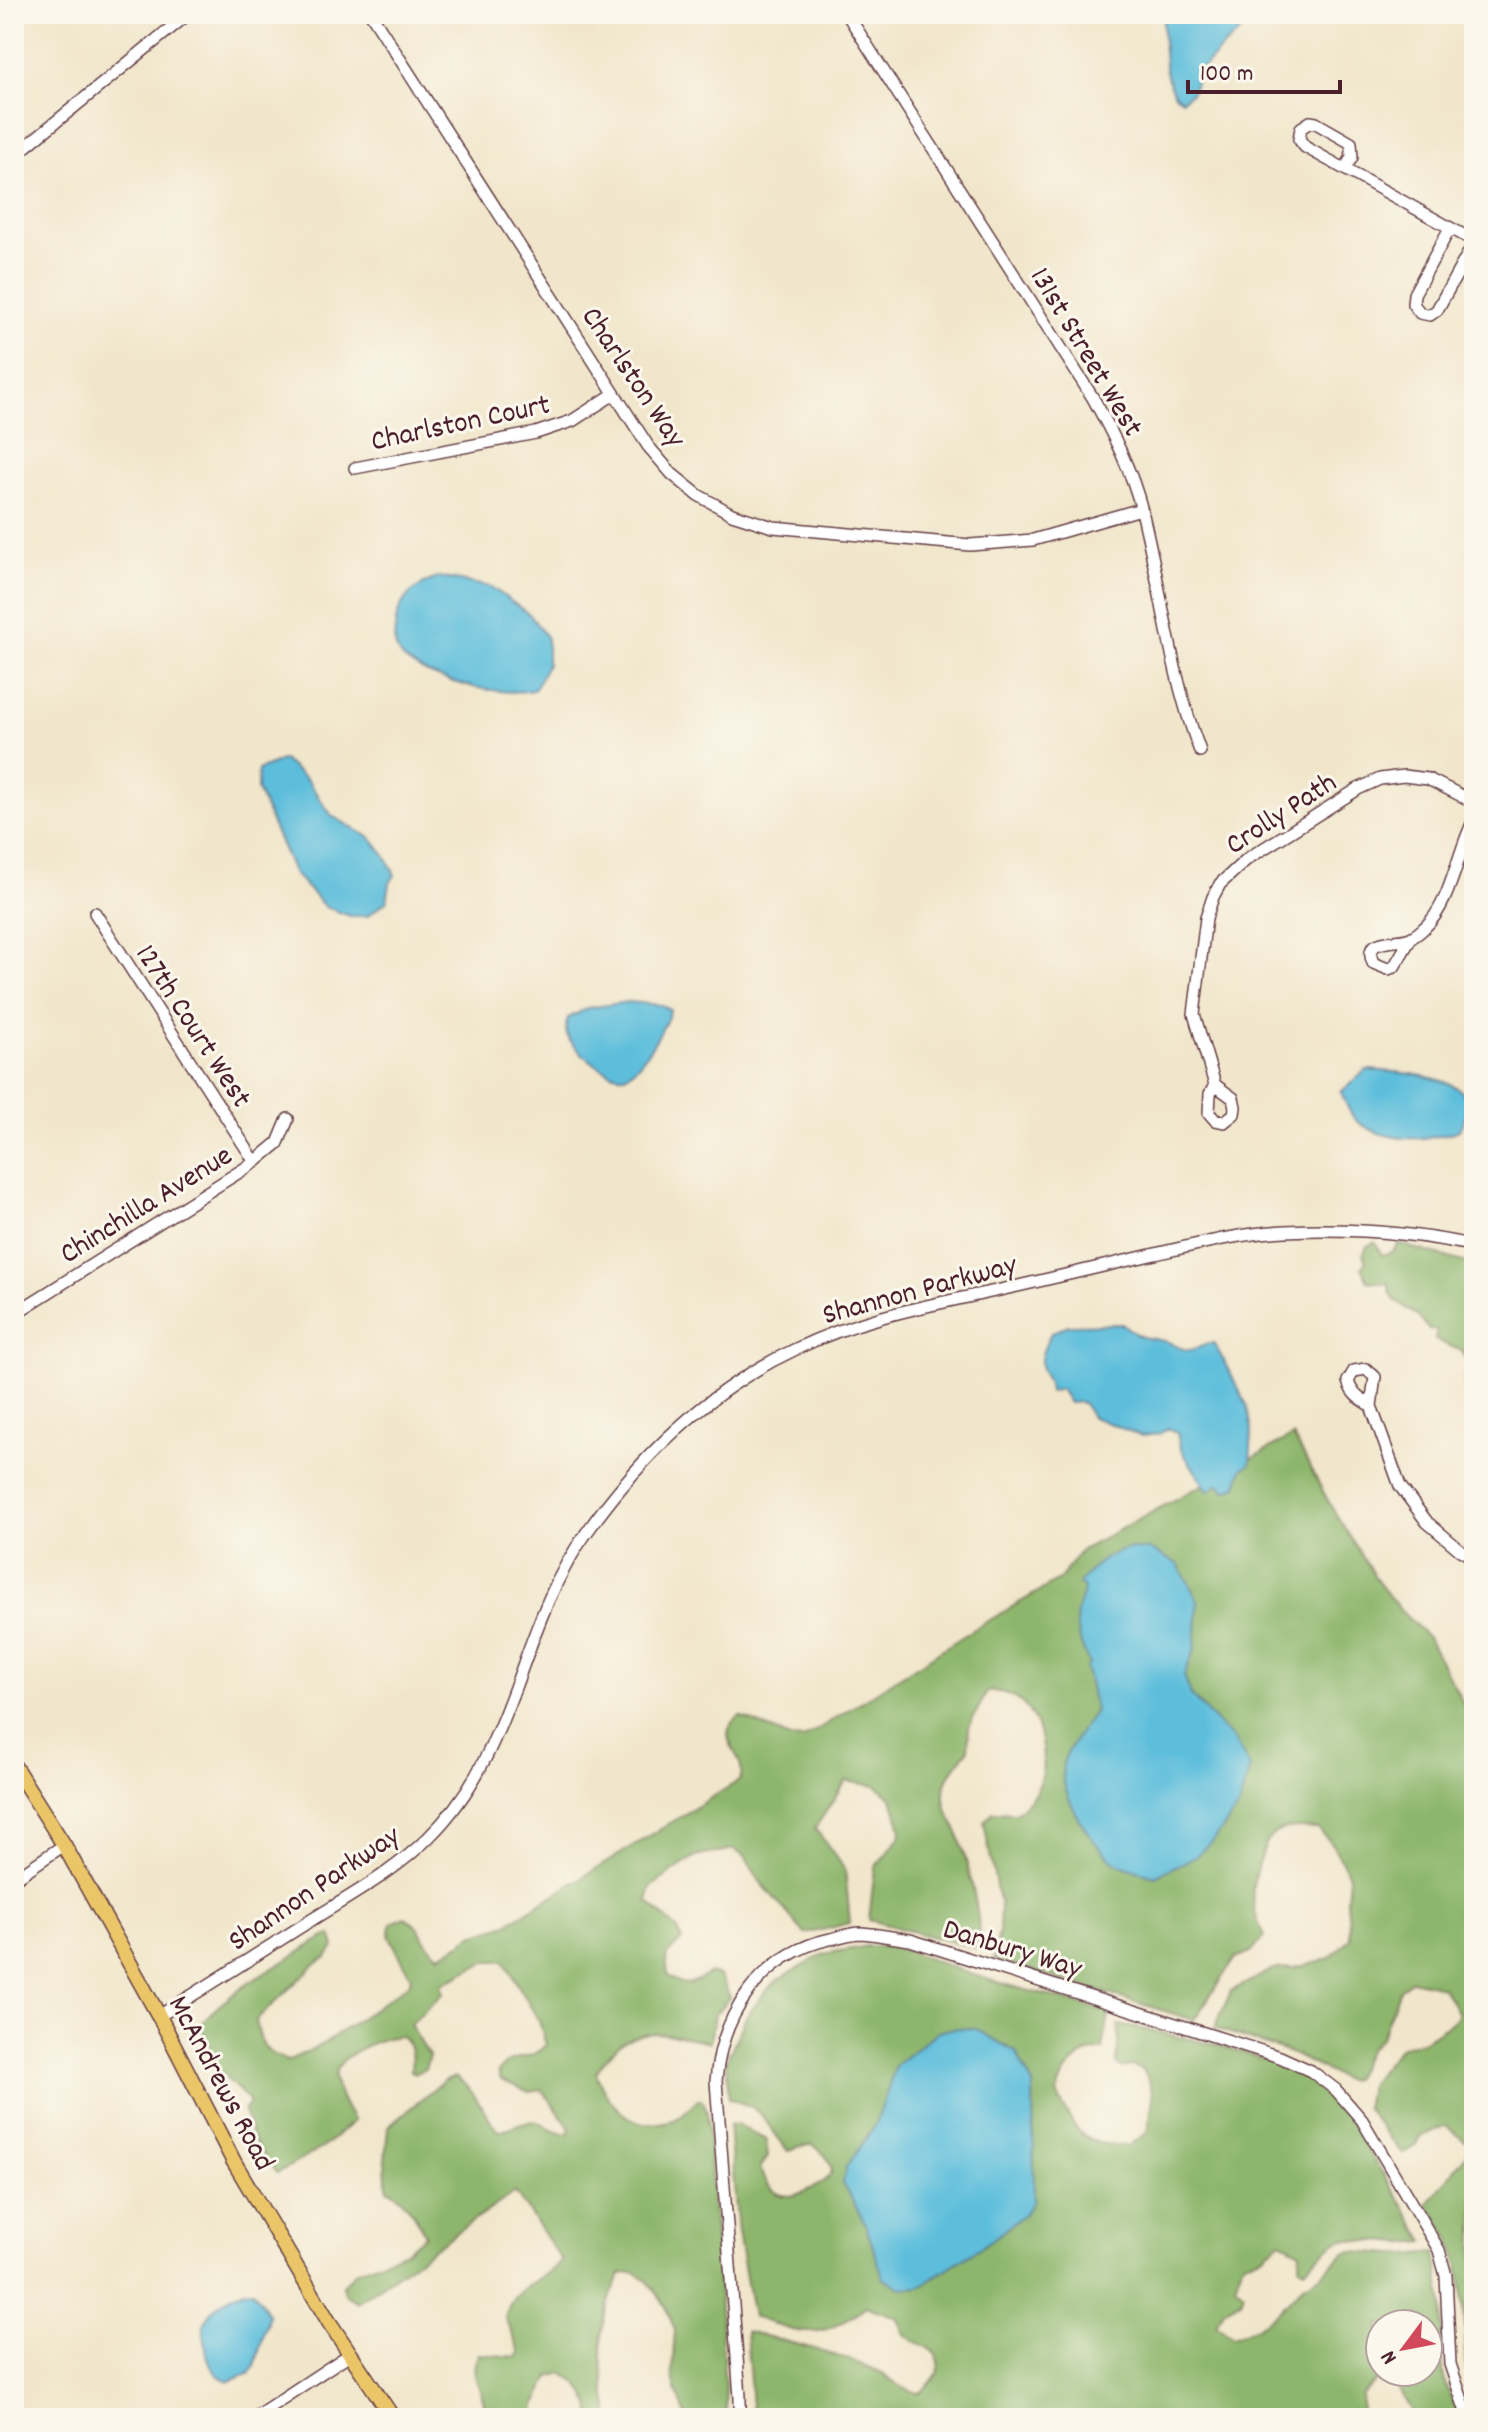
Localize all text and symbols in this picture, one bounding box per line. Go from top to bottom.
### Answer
scale bar [1188,44,1340,94]
text: 100 m [1200,58,1253,92]
street label: 131st Street West [1017,260,1152,446]
street label: Charlston Way [568,299,695,458]
street label: Charlston Court [367,385,554,465]
street label: Crolly Path [1218,764,1347,868]
street label: 127th Court West [122,937,260,1118]
street label: Chinchilla Avenue [53,1137,242,1277]
street label: Shannon Parkway [818,1246,1023,1339]
street label: Shannon Parkway [221,1817,411,1964]
street label: Danbury Way [937,1910,1087,1993]
street label: McAndrews Road [155,1989,283,2180]
north arrow [1364,2308,1444,2388]
text: N [1374,2344,1406,2370]

